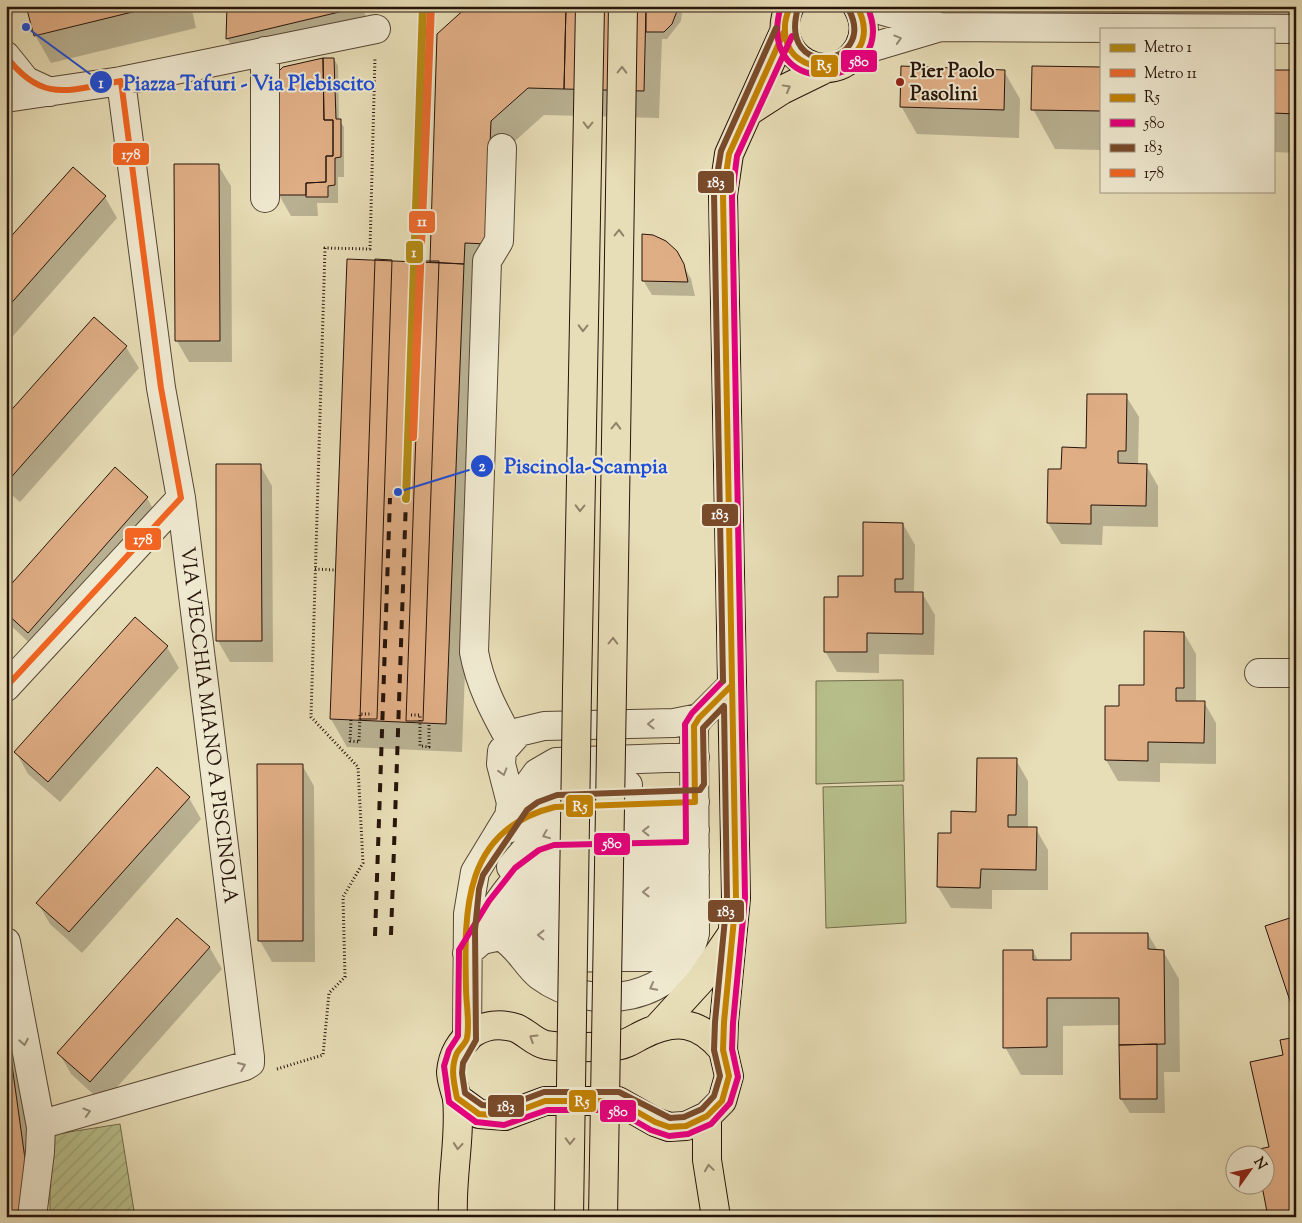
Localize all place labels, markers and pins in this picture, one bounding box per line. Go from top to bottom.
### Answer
place label: Pier Paolo Pasolini [910,58,995,110]
callout: Piazza Tafuri - Via Plebiscito [88,64,385,100]
marker: Pier Paolo Pasolini [894,76,906,88]
callout: Piscinola-Scampia [469,448,677,484]

